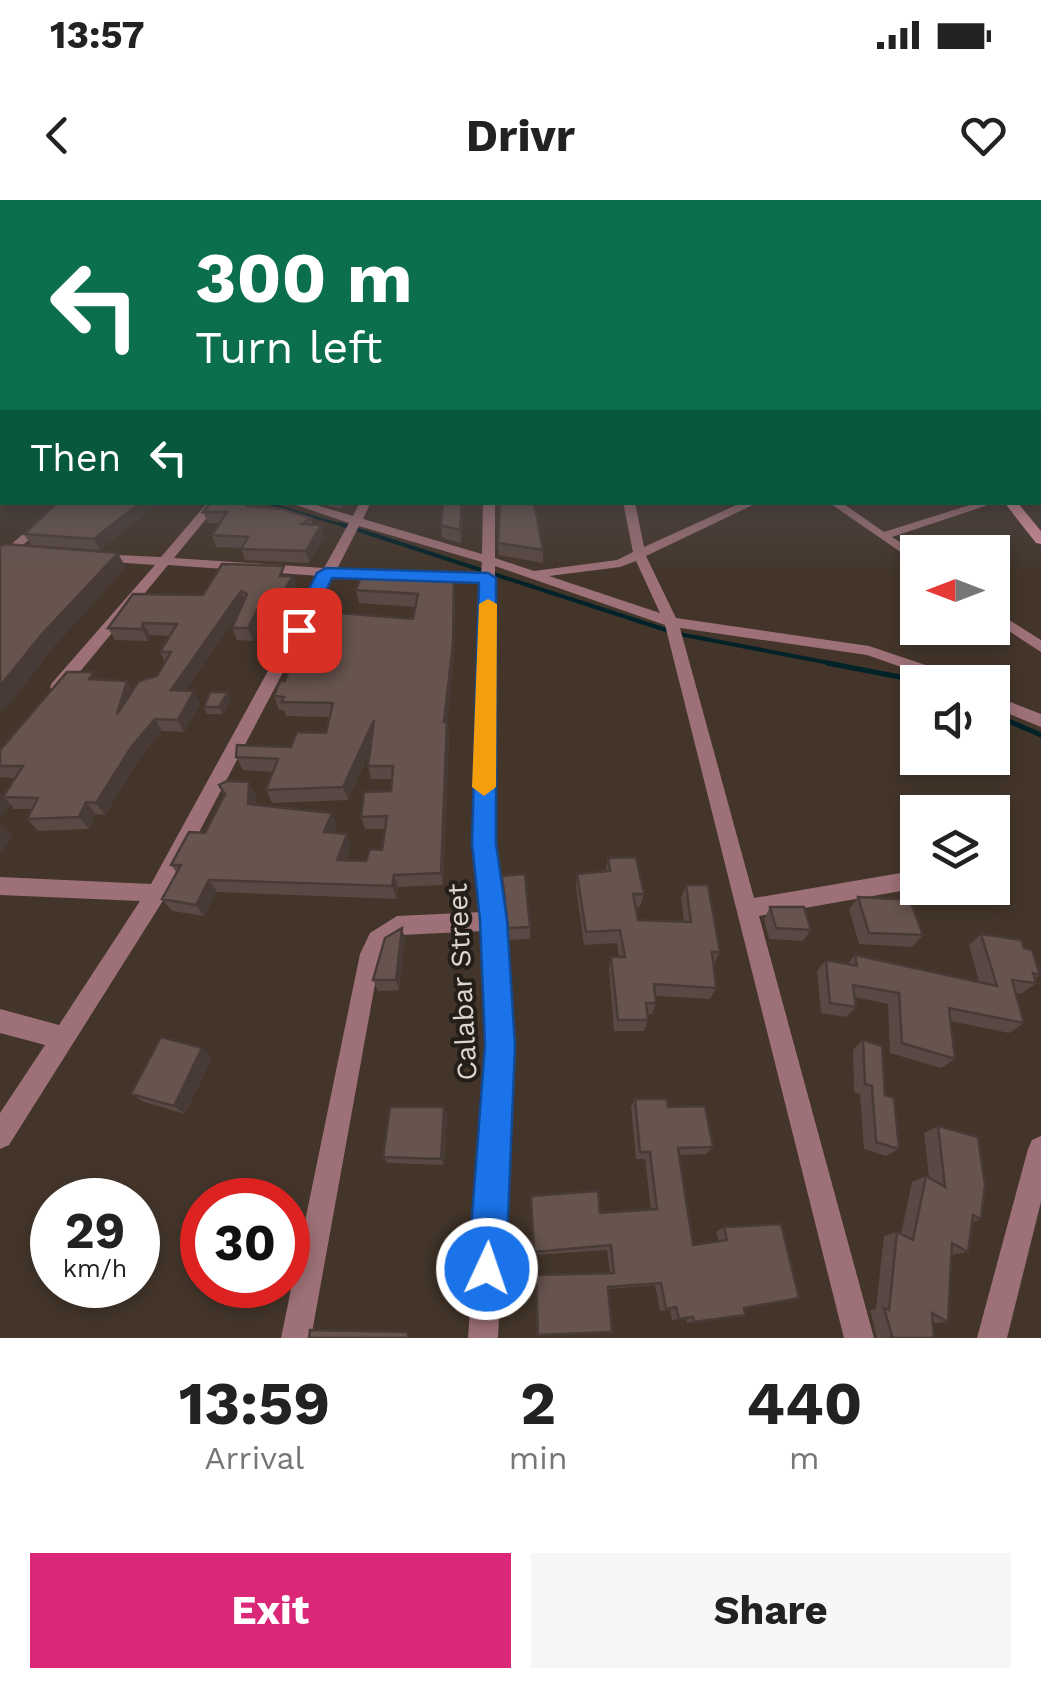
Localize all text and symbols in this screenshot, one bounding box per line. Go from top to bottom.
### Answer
text: 13:57 [50,13,145,57]
icon: back [30,108,85,163]
icon: heart [956,108,1011,163]
text: Drivr [466,109,575,162]
text: 300 m [195,237,413,319]
icon: left [30,240,160,370]
text: Turn left [195,321,382,374]
icon: left [141,430,196,485]
text: Then [30,436,121,480]
north arrow [900,535,1010,645]
map controls [900,535,1010,905]
pin [257,588,342,673]
icon: arrive [272,603,327,658]
button: sound [900,665,1010,775]
button: layers [900,795,1010,905]
street label: Calabar Street [440,882,484,1081]
speed limit sign: 30 [180,1178,310,1308]
text: 29 [65,1201,125,1260]
position arrow [435,1217,539,1321]
text: km/h [63,1254,127,1283]
text: 13:59 [179,1368,330,1439]
text: 2 [520,1368,556,1439]
text: 440 [746,1368,862,1439]
text: Arrival [204,1439,304,1477]
text: min [509,1439,568,1477]
text: m [789,1439,820,1477]
button: Exit [30,1553,511,1668]
button: Share [531,1553,1011,1668]

